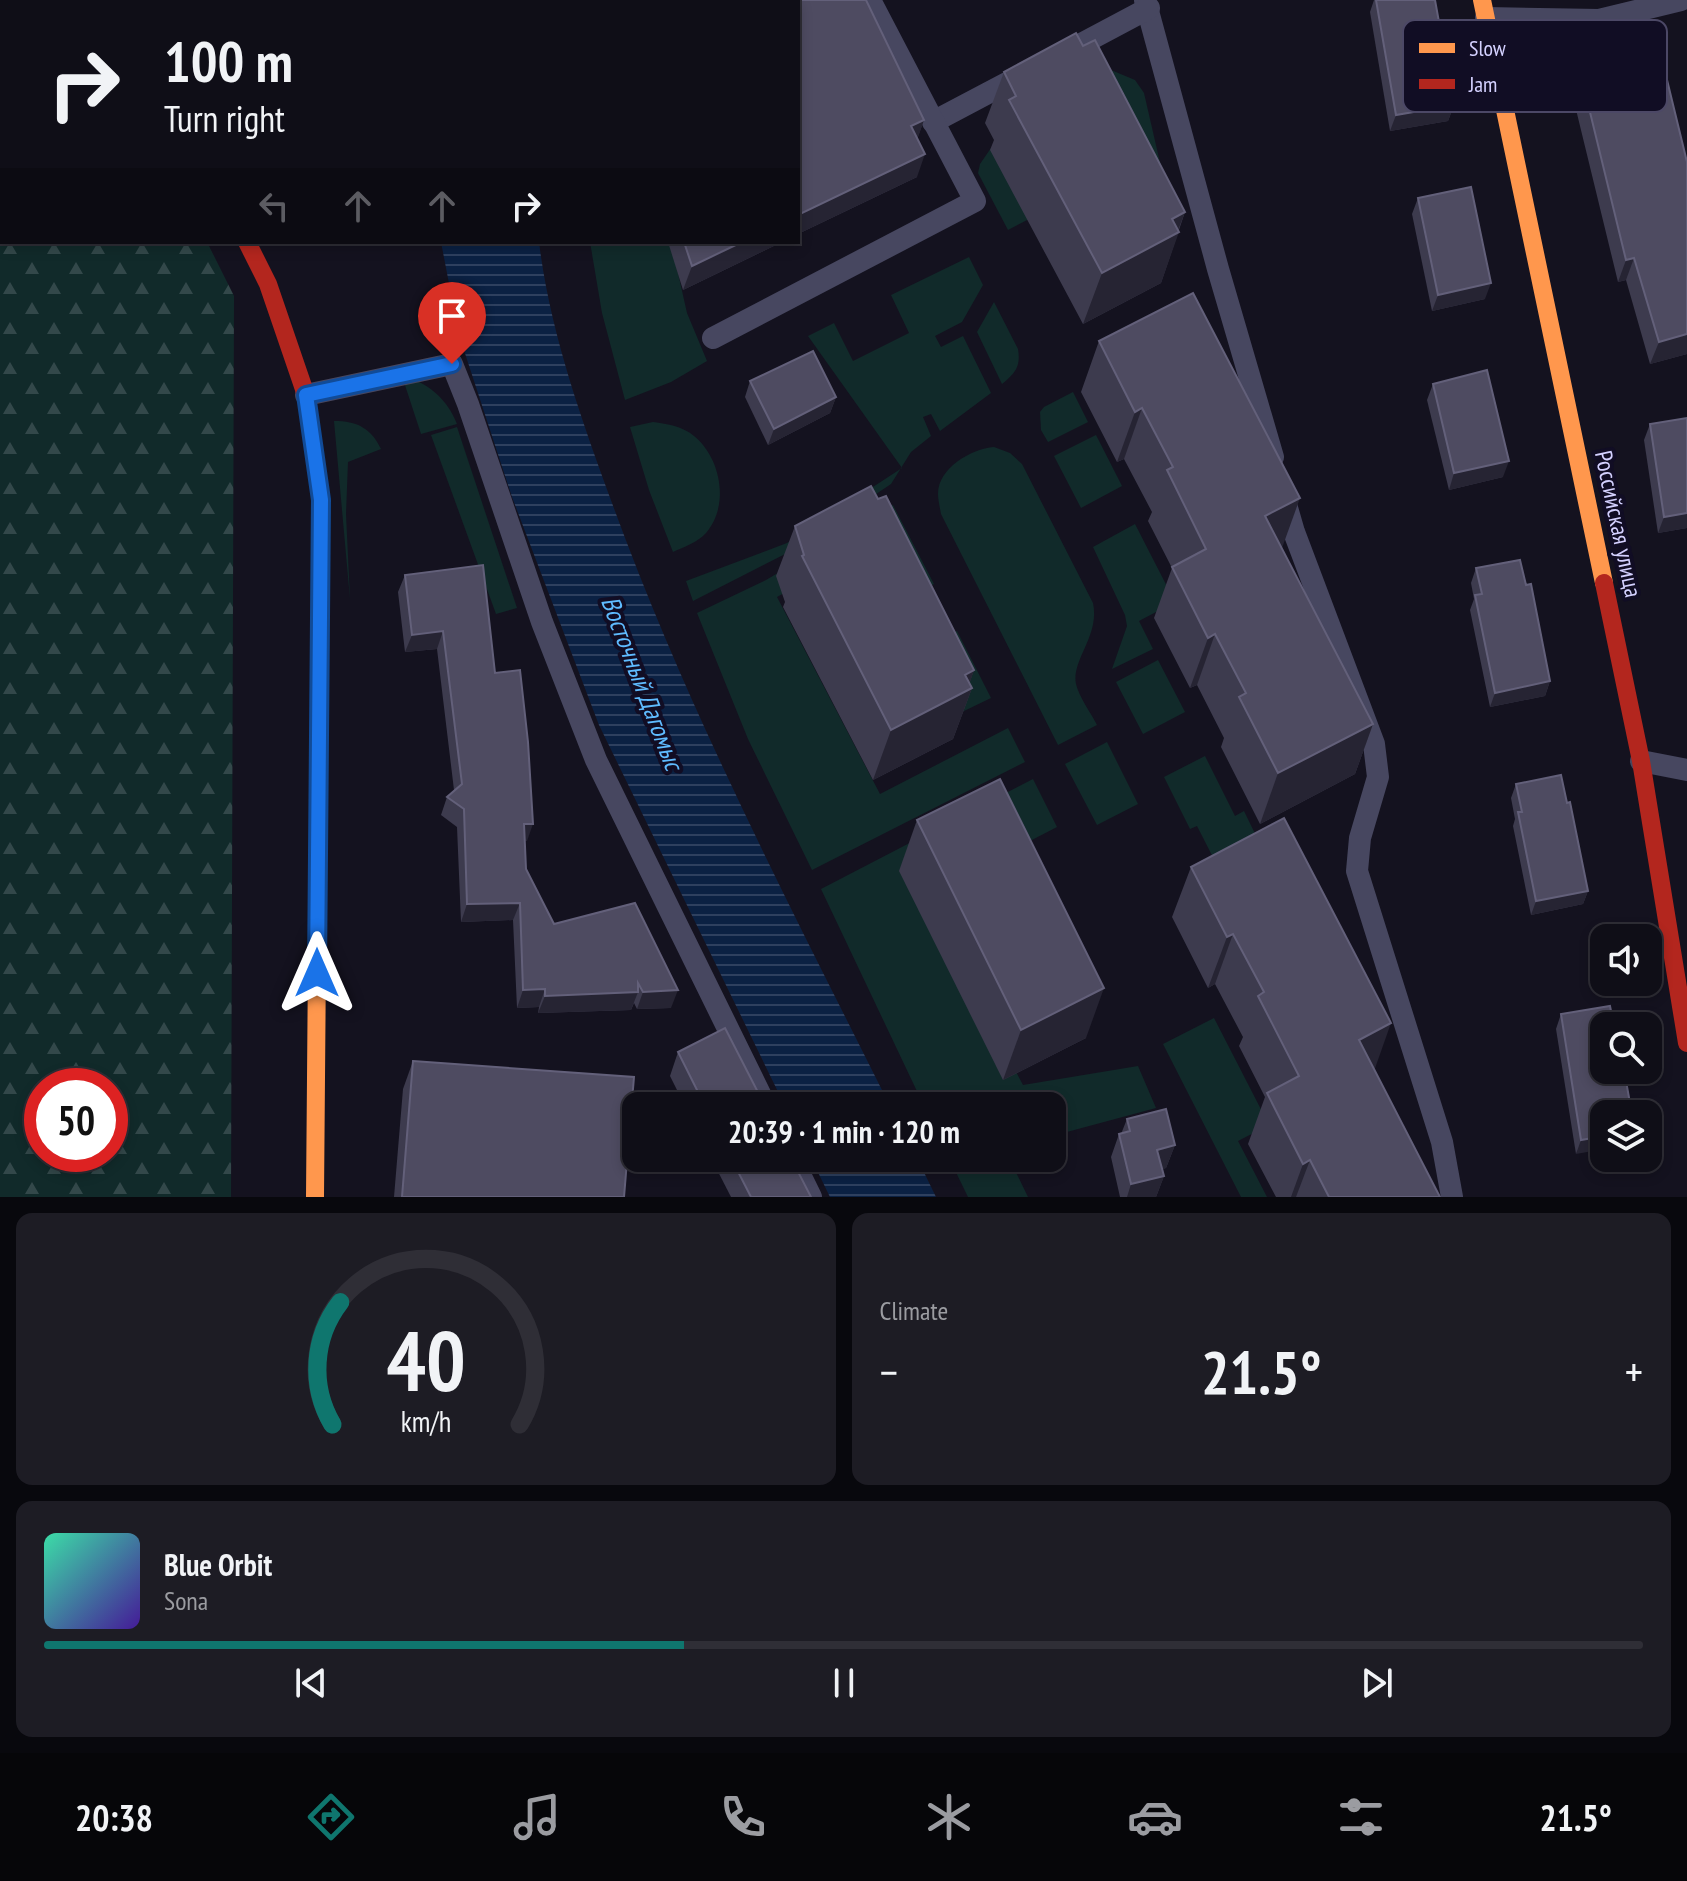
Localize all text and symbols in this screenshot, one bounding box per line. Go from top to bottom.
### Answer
legend [1403,20,1667,112]
text: 100 m [164,25,293,97]
icon: right [32,32,136,136]
text: Slow [1469,34,1506,62]
text: Jam [1468,70,1497,98]
text: Turn right [164,95,285,142]
icon: left [252,184,296,228]
icon: ahead [336,184,380,228]
icon: ahead [420,184,464,228]
icon: right [504,184,548,228]
pin [418,282,486,364]
icon: arrive [430,294,474,338]
street label: Российская улица [1588,448,1649,600]
water label: Восточный Дагомыс [594,591,692,777]
map controls [1590,924,1662,1172]
button: sound [1590,924,1662,996]
position arrow [275,931,359,1015]
button: search [1590,1012,1662,1084]
speed limit sign: 50 [24,1068,128,1172]
button: layers [1590,1100,1662,1172]
text: 20:39 · 1 min · 120 m [728,1112,960,1151]
text: Climate [880,1294,948,1327]
text: 40 [386,1306,466,1414]
text: 21.5° [1201,1333,1322,1411]
text: − [880,1343,898,1400]
text: + [1625,1343,1643,1400]
text: km/h [400,1403,451,1440]
text: Blue Orbit [164,1545,272,1584]
text: Sona [164,1584,208,1617]
icon: previous [289,1661,333,1705]
icon: pause [822,1661,866,1705]
icon: next [1355,1661,1399,1705]
icon: directions [303,1789,359,1845]
icon: music [509,1789,565,1845]
icon: phone [715,1789,771,1845]
icon: climate [921,1789,977,1845]
icon: car [1127,1789,1183,1845]
icon: filters [1333,1789,1389,1845]
text: 20:38 [75,1794,153,1841]
text: 21.5° [1540,1794,1612,1841]

